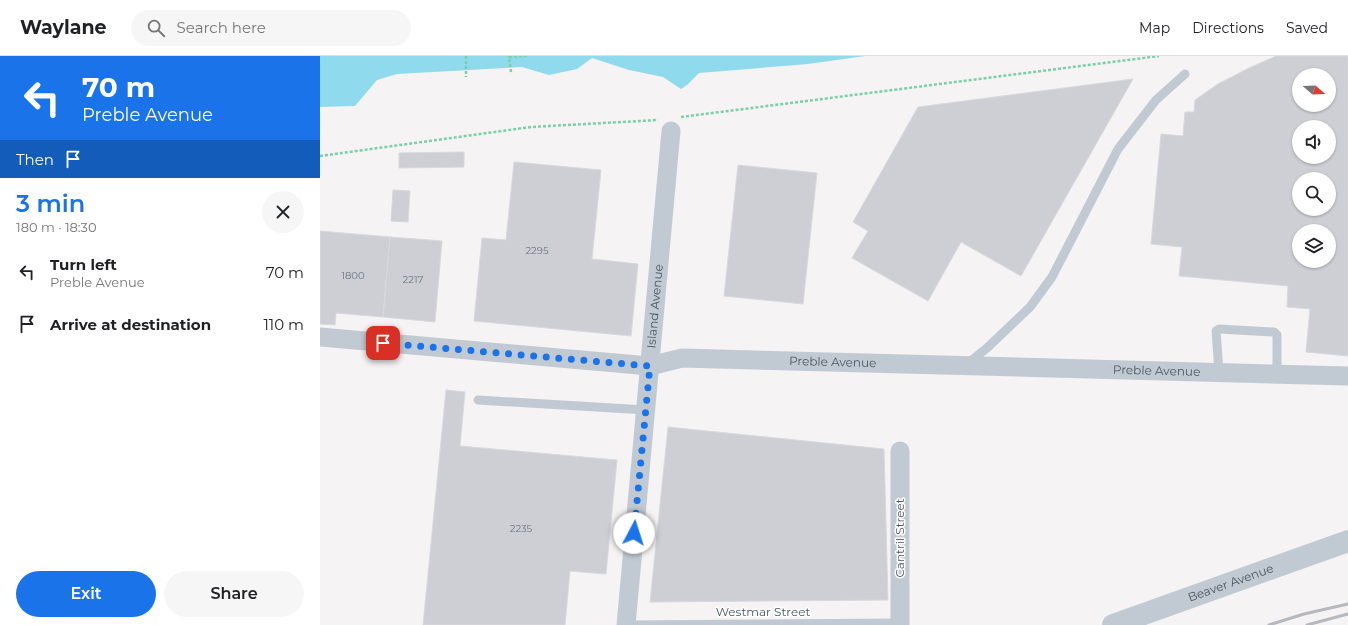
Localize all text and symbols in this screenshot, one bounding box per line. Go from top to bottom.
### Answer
search box [131,10,411,46]
text: Waylane [20,16,107,39]
icon: search [145,17,167,39]
text: Search here [177,18,266,37]
text: Map [1139,19,1170,37]
text: Directions [1192,19,1264,37]
text: Saved [1286,19,1328,37]
north arrow [1292,68,1336,112]
map controls [1292,68,1336,268]
text: 70 m [82,70,155,104]
icon: left [16,72,68,124]
text: Preble Avenue [82,104,213,126]
button: sound [1292,120,1336,164]
icon: arrive [62,148,84,170]
text: Then [16,150,54,169]
button: search [1292,172,1336,216]
text: 3 min [16,189,85,218]
button: close [262,191,304,233]
text: 180 m · 18:30 [16,219,97,235]
button: layers [1292,224,1336,268]
house number: 2295 [525,244,549,257]
text: Turn left [50,255,117,274]
icon: left [16,261,38,283]
text: 70 m [266,263,304,282]
street label: Island Avenue [643,263,666,349]
house number: 1800 [341,269,365,282]
house number: 2217 [403,273,424,286]
text: Preble Avenue [50,274,145,290]
icon: arrive [16,313,38,335]
text: Arrive at destination [50,315,211,334]
text: 110 m [263,315,304,334]
pin [366,326,400,360]
icon: arrive [372,332,394,354]
street label: Preble Avenue [789,353,877,370]
street label: Preble Avenue [1113,362,1200,379]
street label: Cantril Street [892,498,907,578]
position arrow [613,512,655,554]
house number: 2235 [510,522,533,535]
street label: Beaver Avenue [1186,560,1275,605]
button: Exit [16,571,156,617]
button: Share [164,571,304,617]
street label: Westmar Street [716,604,810,619]

